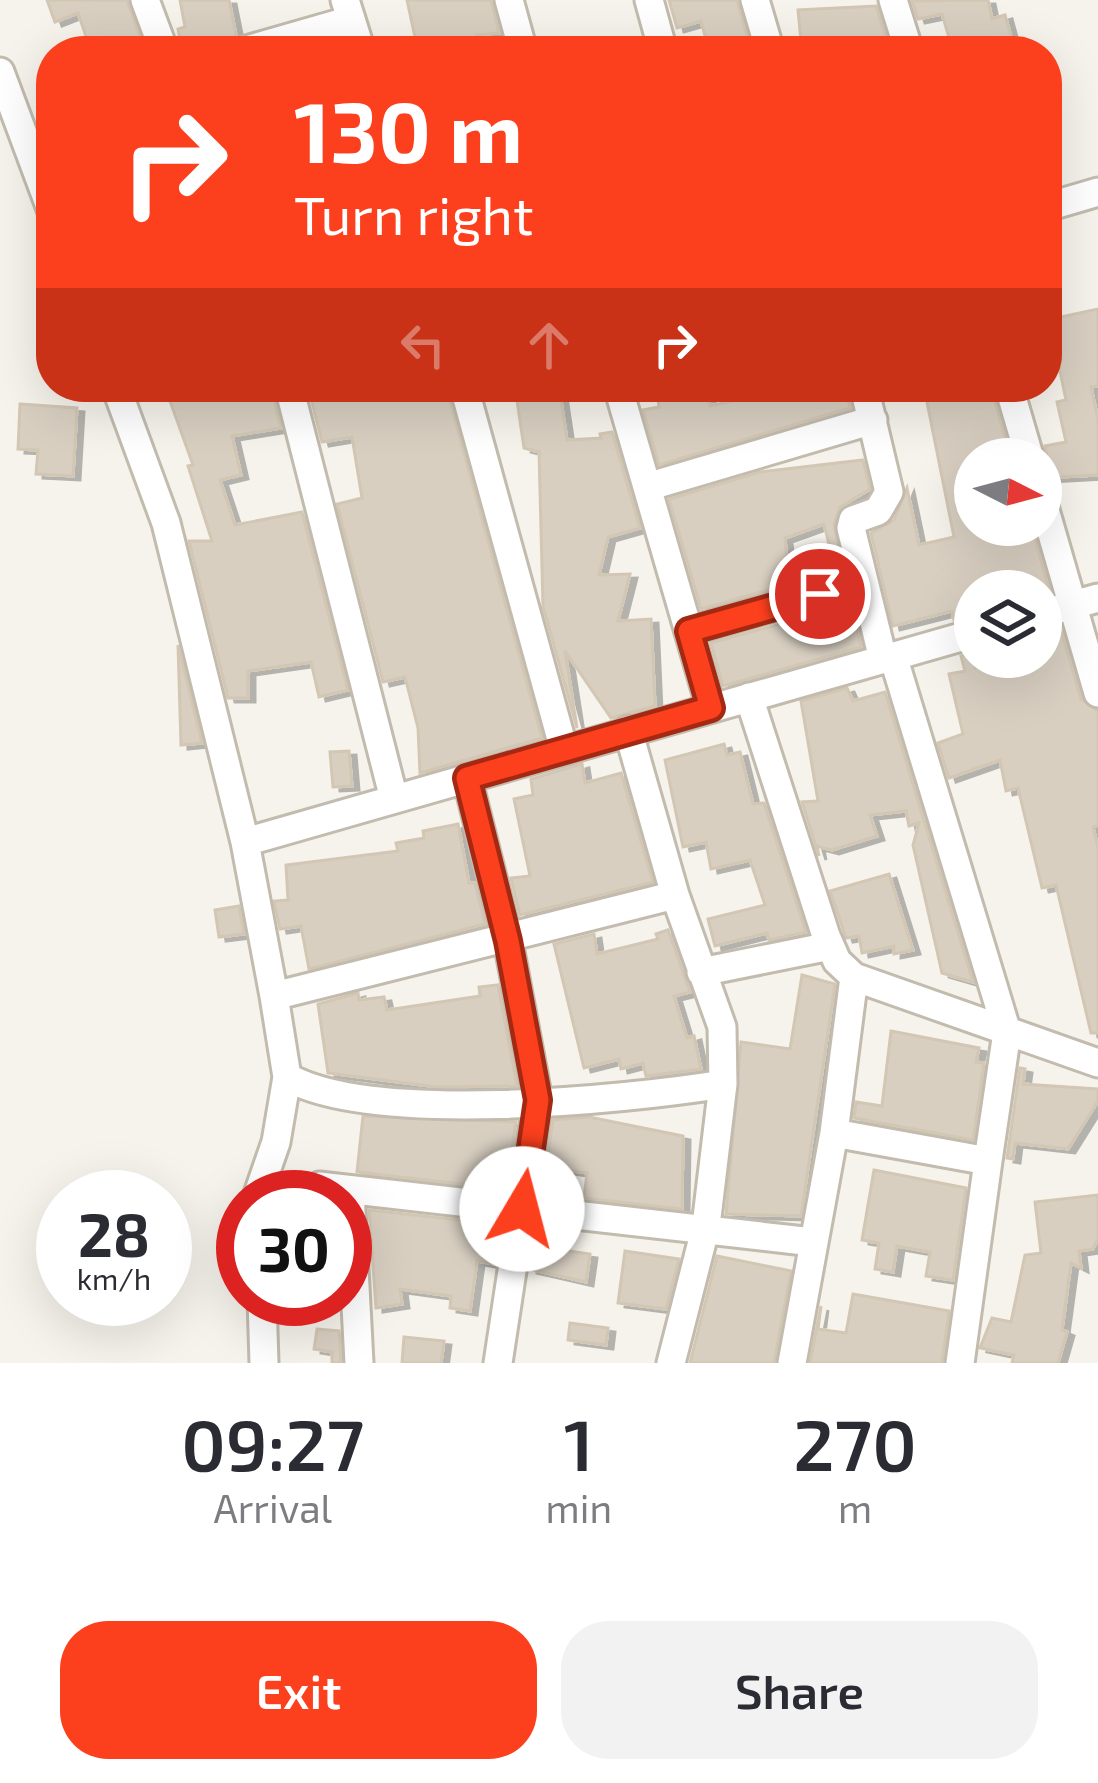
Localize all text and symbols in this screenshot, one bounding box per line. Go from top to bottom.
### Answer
text: 130 m [294,79,523,180]
icon: right [96,84,252,240]
text: Turn right [294,181,534,246]
icon: left [390,312,456,378]
icon: ahead [516,312,582,378]
icon: right [642,312,708,378]
north arrow [954,438,1062,546]
map controls [954,438,1062,678]
pin [769,543,871,645]
icon: arrive [787,561,853,627]
button: layers [954,570,1062,678]
position arrow [459,1146,585,1272]
speed limit sign: 30 [216,1170,372,1326]
text: 28 [78,1197,150,1269]
text: km/h [77,1260,151,1296]
text: 09:27 [181,1399,364,1485]
text: 1 [564,1399,594,1485]
text: 270 [793,1399,917,1485]
text: Arrival [213,1484,332,1531]
text: min [546,1484,612,1531]
text: m [838,1484,872,1531]
button: Exit [60,1621,537,1759]
button: Share [561,1621,1038,1759]

